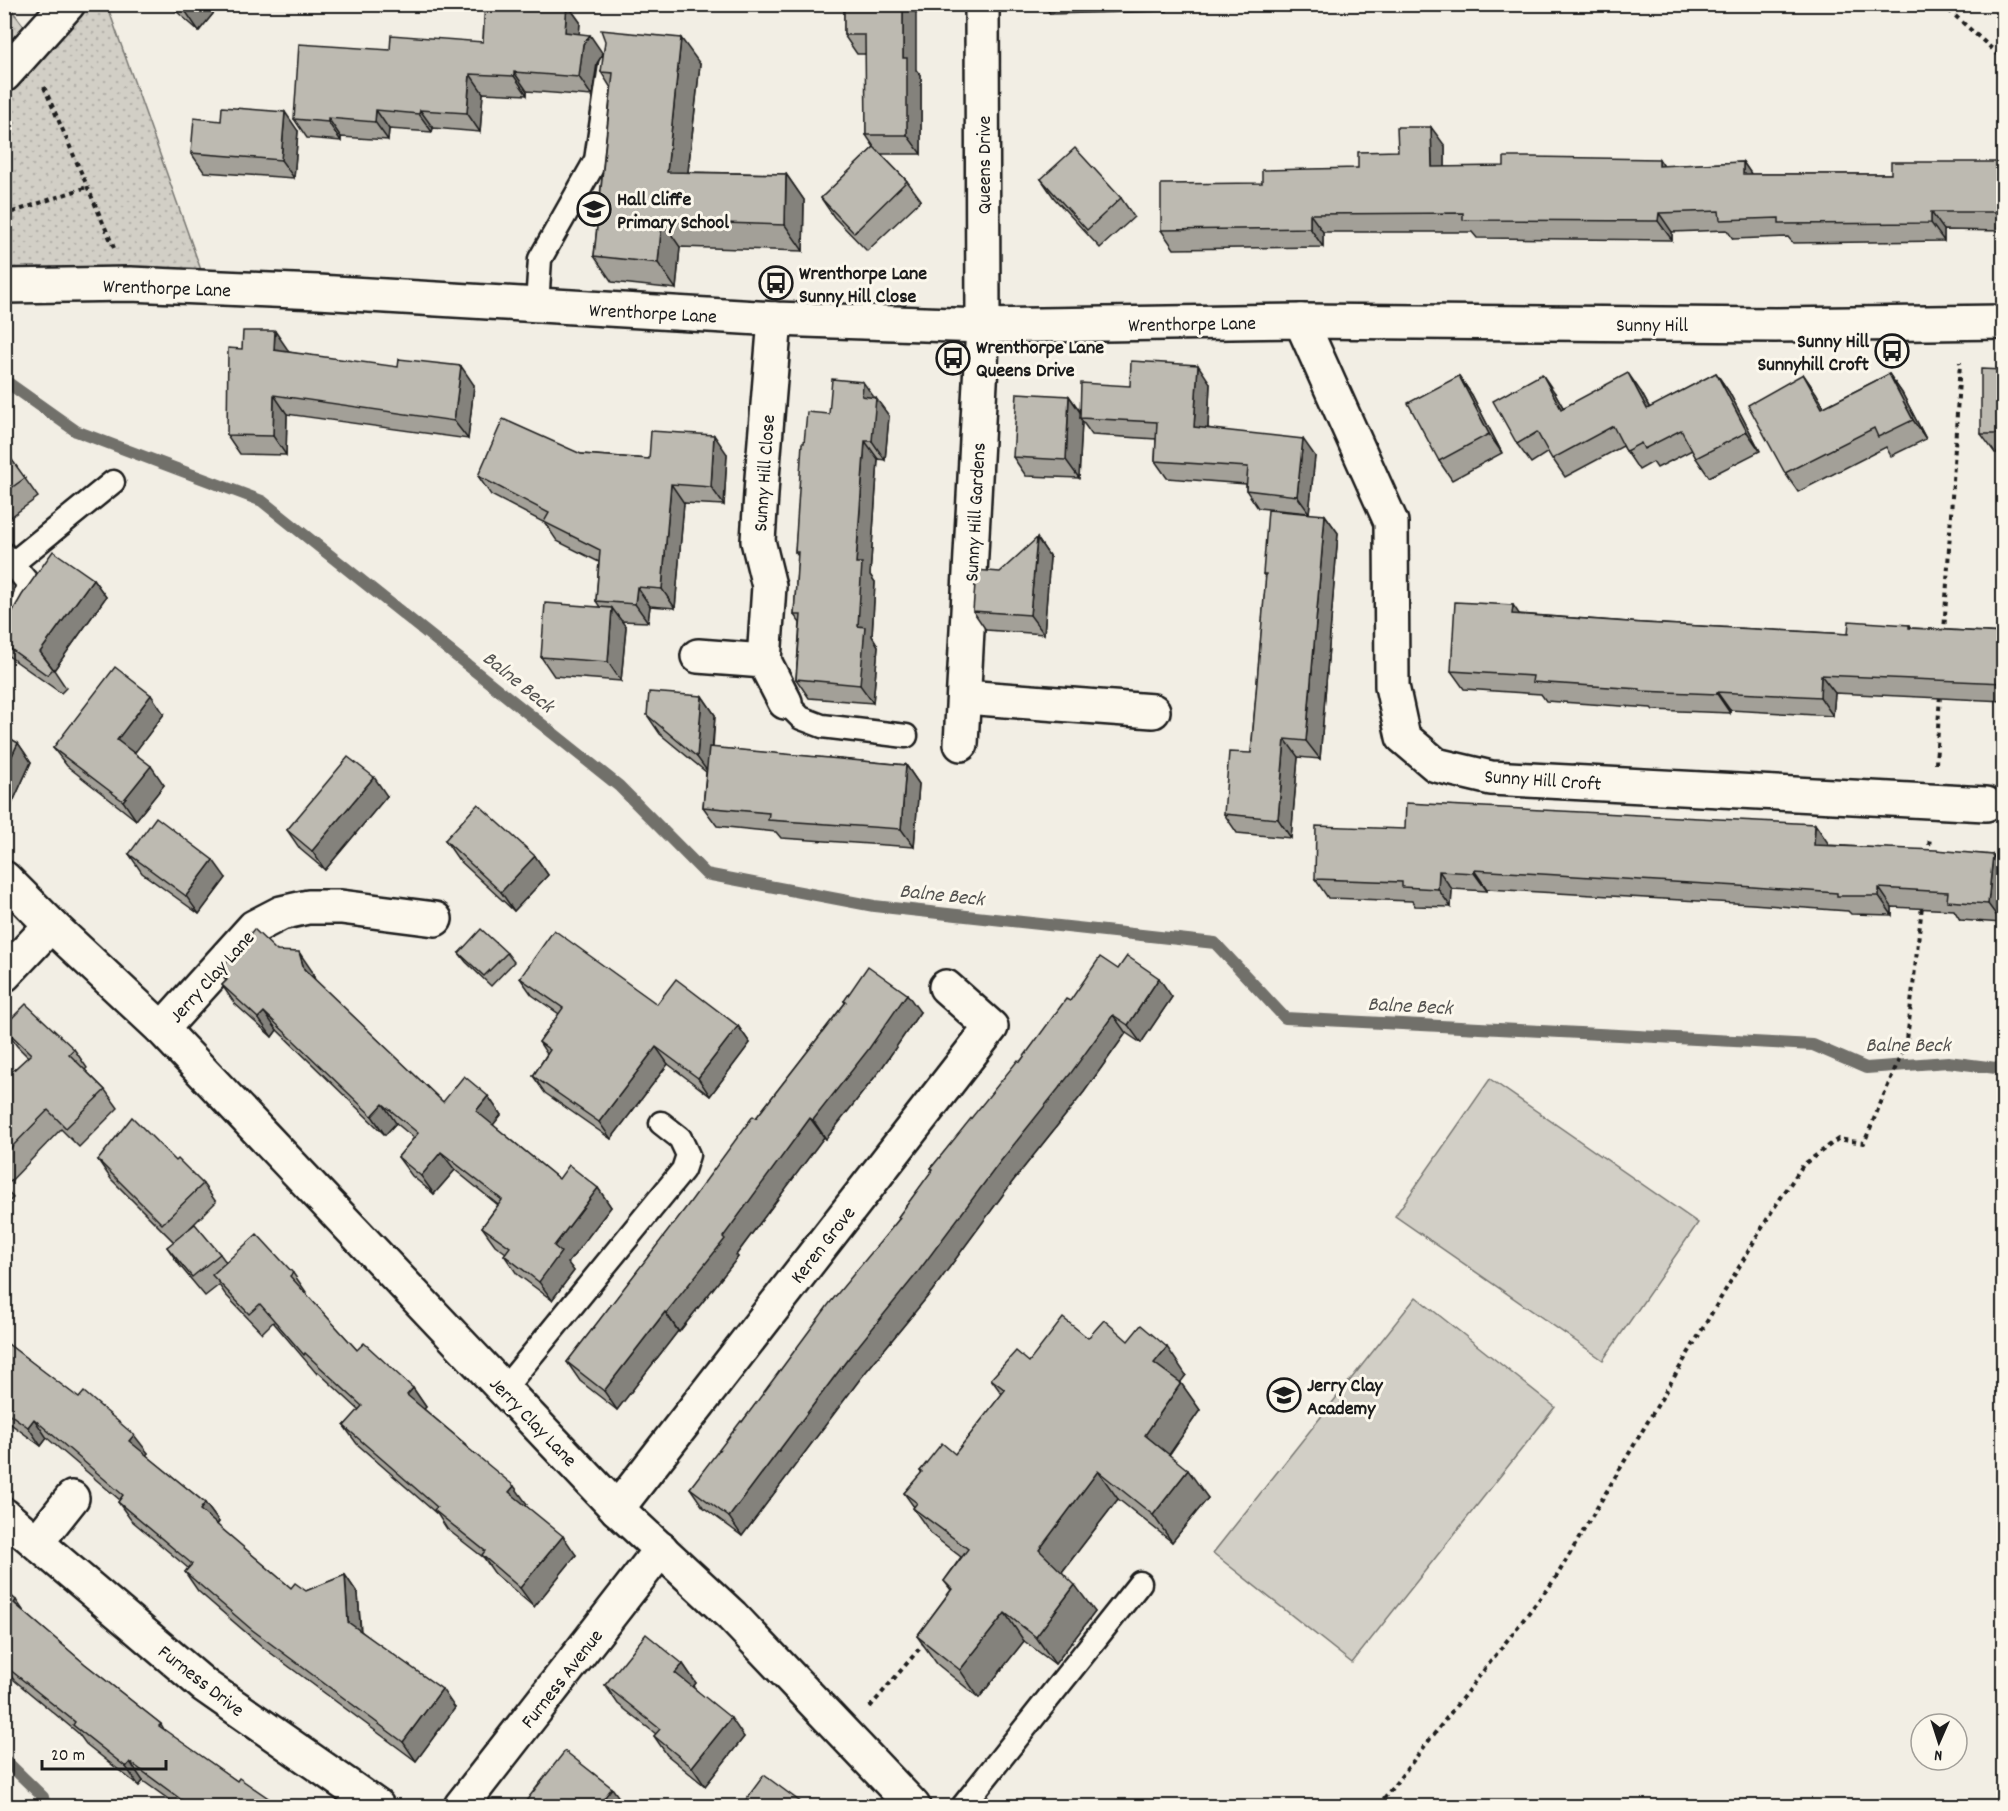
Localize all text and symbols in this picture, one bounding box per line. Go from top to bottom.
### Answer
street label: Queens Drive [972,115,1000,214]
place label: Hall Cliffe Primary School [617,187,729,238]
school or university icon: Hall Cliffe Primary School [576,191,612,227]
place label: Wrenthorpe Lane Sunny Hill Close [799,261,927,312]
bus stop icon: Wrenthorpe Lane Sunny Hill Close [758,265,794,301]
street label: Wrenthorpe Lane [102,274,232,306]
street label: Wrenthorpe Lane [588,298,718,332]
street label: Wrenthorpe Lane [1128,311,1256,341]
street label: Sunny Hill [1616,313,1688,341]
place label: Sunny Hill Sunnyhill Croft [1757,329,1870,380]
bus stop icon: Sunny Hill Sunnyhill Croft [1874,333,1910,369]
place label: Wrenthorpe Lane Queens Drive [976,335,1104,386]
bus stop icon: Wrenthorpe Lane Queens Drive [935,340,971,376]
street label: Sunny Hill Close [748,414,784,533]
street label: Sunny Hill Gardens [959,442,995,582]
water label: Balne Beck [475,645,561,723]
street label: Sunny Hill Croft [1483,764,1602,800]
water label: Balne Beck [898,878,988,917]
street label: Jerry Clay Lane [164,925,263,1030]
water label: Balne Beck [1367,991,1455,1025]
water label: Balne Beck [1866,1032,1953,1062]
street label: Keren Grove [785,1201,864,1291]
street label: Jerry Clay Lane [482,1372,582,1475]
place label: Jerry Clay Academy [1307,1373,1384,1424]
school or university icon: Jerry Clay Academy [1266,1377,1302,1413]
street label: Furness Avenue [516,1624,611,1735]
street label: Furness Drive [151,1640,249,1725]
north arrow [1909,1712,1969,1772]
scale bar [42,1733,166,1771]
text: N [1934,1743,1943,1766]
text: 20 m [51,1744,85,1769]

